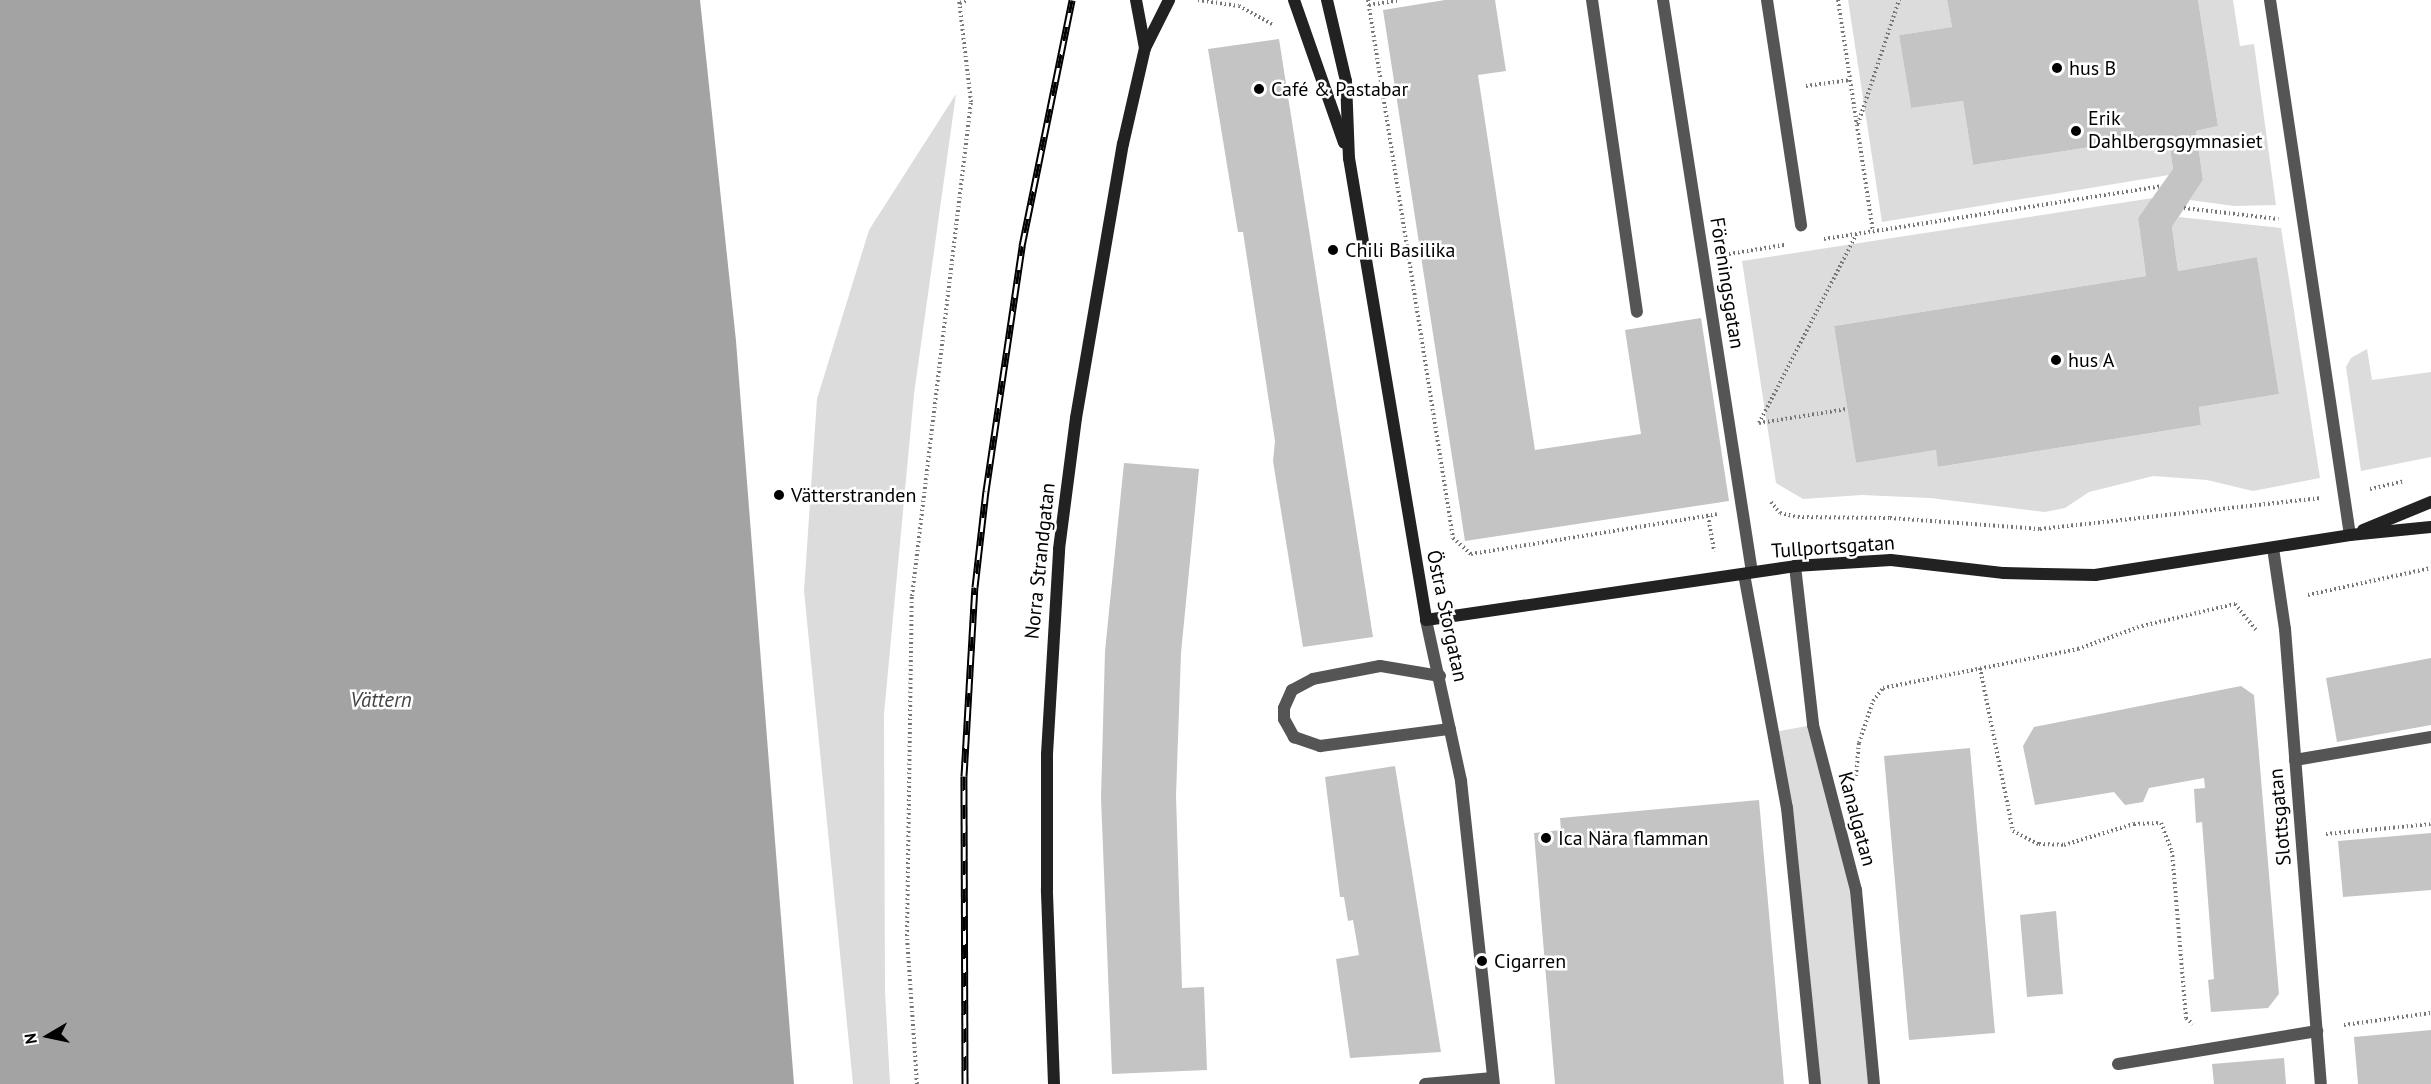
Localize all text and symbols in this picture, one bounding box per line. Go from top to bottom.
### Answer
place label: hus B [2069,56,2116,80]
marker: hus B [2050,61,2064,75]
place label: Café & Pastabar [1271,77,1408,101]
marker: Café & Pastabar [1252,82,1266,96]
place label: Erik Dahlbergsgymnasiet [2088,107,2263,154]
marker: Erik Dahlbergsgymnasiet [2069,124,2083,138]
street label: Föreningsgatan [1705,216,1749,350]
place label: Chili Basilika [1345,238,1455,262]
marker: Chili Basilika [1326,243,1340,257]
place label: hus A [2068,348,2115,372]
marker: hus A [2049,353,2063,367]
street label: Norra Strandgatan [1020,482,1060,640]
place label: Vätterstranden [791,483,916,507]
marker: Vätterstranden [772,488,786,502]
street label: Tullportsgatan [1770,531,1896,563]
street label: Östra Storgatan [1421,548,1473,684]
water label: Vättern [350,687,412,713]
street label: Slottsgatan [2264,767,2296,867]
street label: Kanalgatan [1833,769,1881,869]
place label: Ica Nära flamman [1558,826,1708,850]
marker: Ica Nära flamman [1539,831,1553,845]
place label: Cigarren [1494,949,1566,973]
marker: Cigarren [1475,954,1489,968]
north arrow [18,1006,78,1066]
text: N [20,1032,41,1046]

